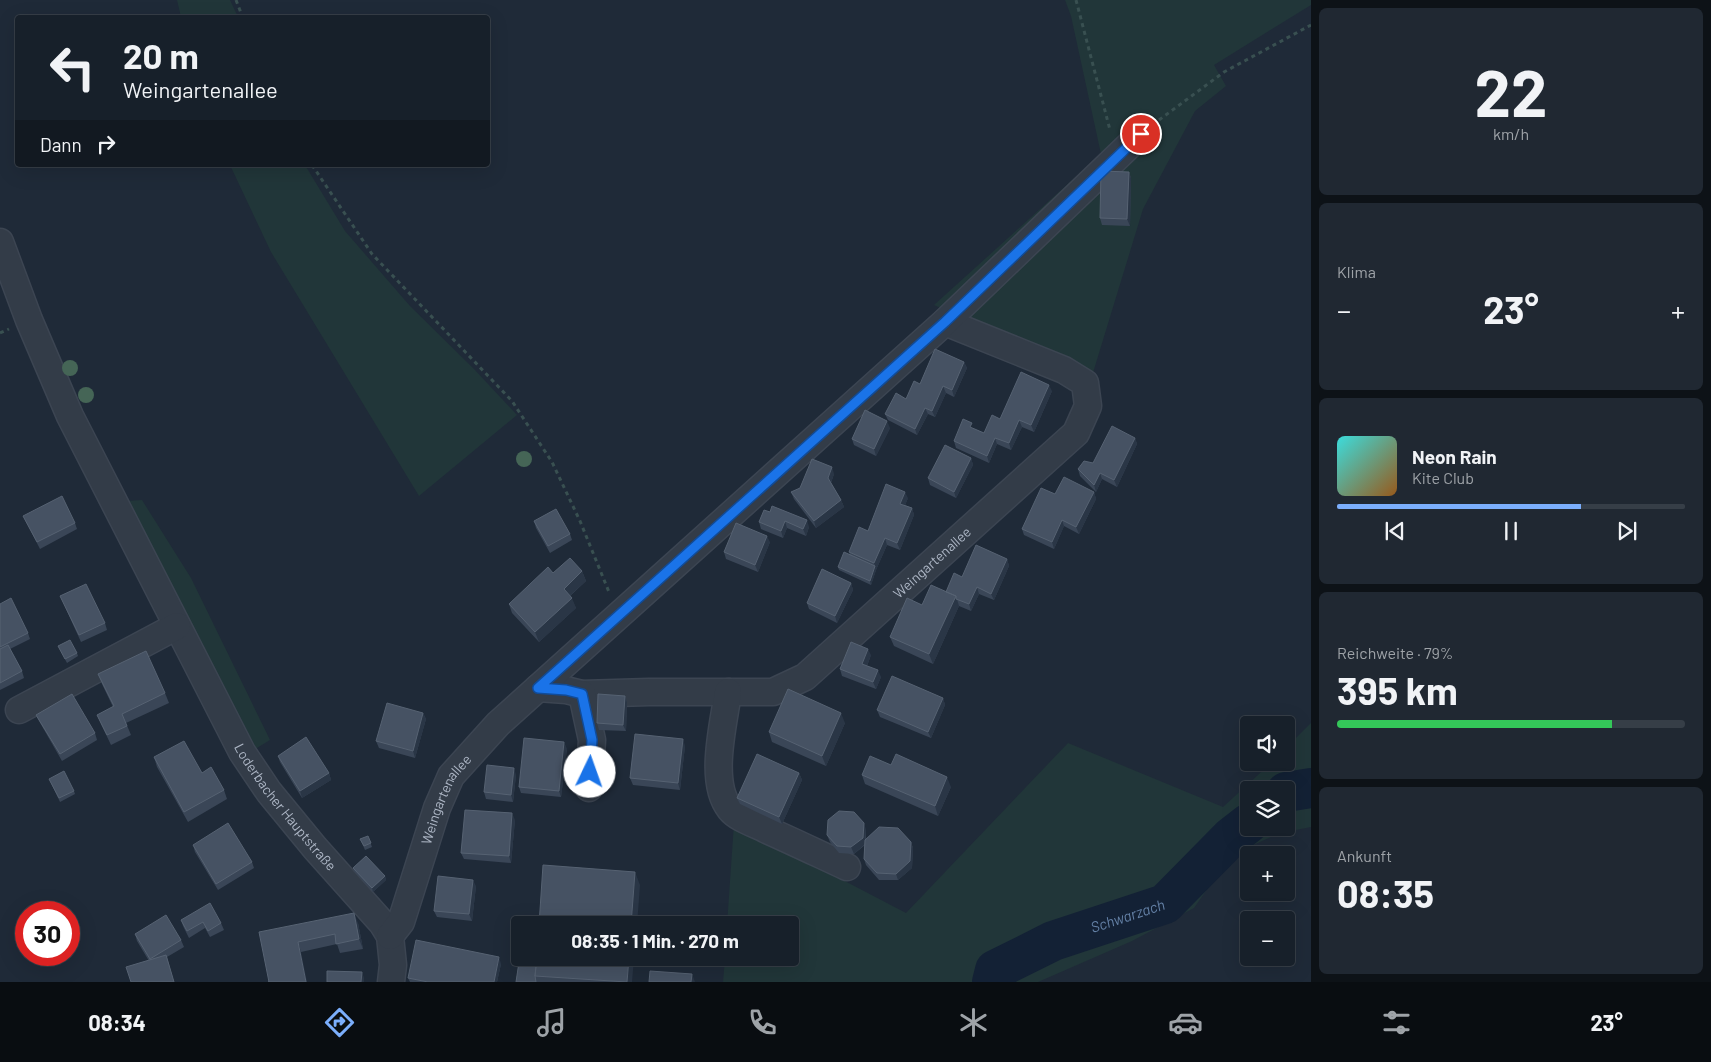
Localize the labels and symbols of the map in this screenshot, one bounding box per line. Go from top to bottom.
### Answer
pin [1120,113,1162,155]
street label: Weingartenallee [889,523,974,601]
street label: Loderbacher Hauptstraße [231,740,340,874]
position arrow [563,745,615,797]
street label: Weingartenallee [417,751,474,846]
water label: Schwarzach [1088,895,1167,936]
speed limit sign: 30 [15,901,80,966]

